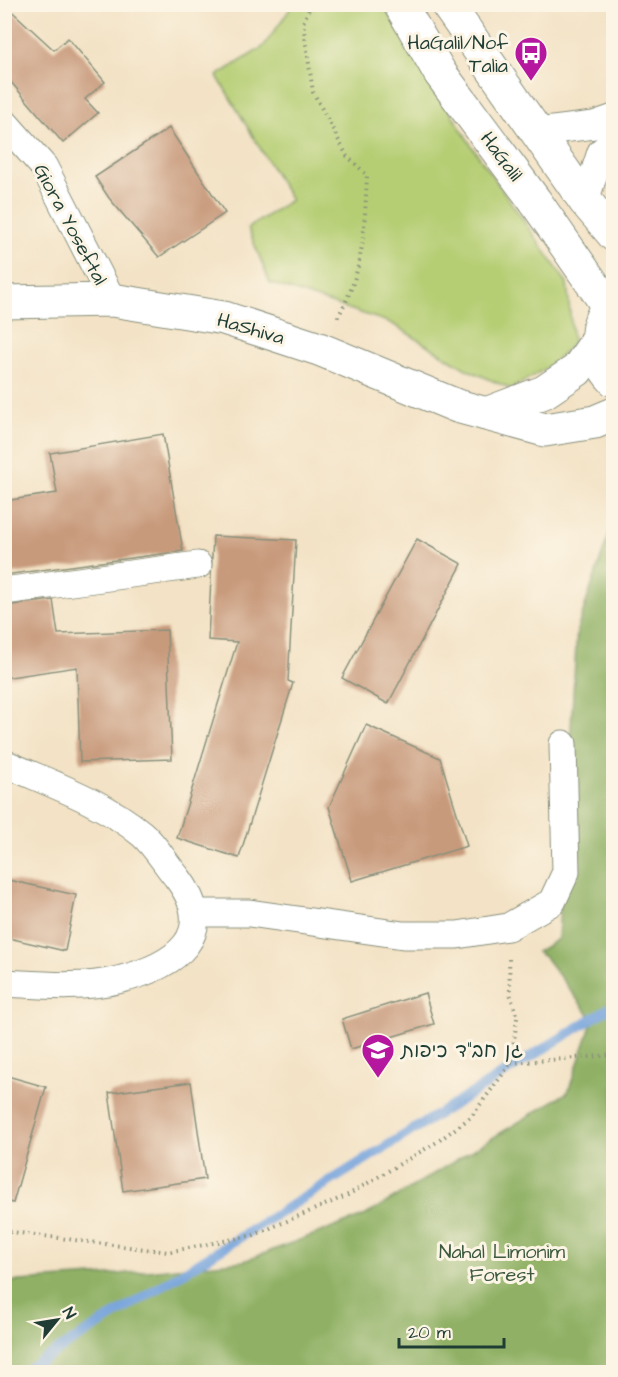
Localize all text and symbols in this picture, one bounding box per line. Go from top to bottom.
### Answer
place label: HaGalil/Nof Talia [408,29,508,80]
bus stop icon: HaGalil/Nof Talia [513,35,549,82]
street label: HaGalil [473,126,529,187]
street label: Giora Yoseftal [26,159,114,290]
street label: HaShiva [214,306,288,352]
school or university icon: גן חב"ד כיפות [360,1032,396,1079]
place label: גן חב"ד כיפות [400,1037,523,1065]
park label: Nahal Limonim Forest [439,1238,566,1289]
north arrow [27,1290,87,1350]
text: N [57,1303,81,1323]
scale bar [399,1311,504,1349]
text: 20 m [408,1320,451,1345]

